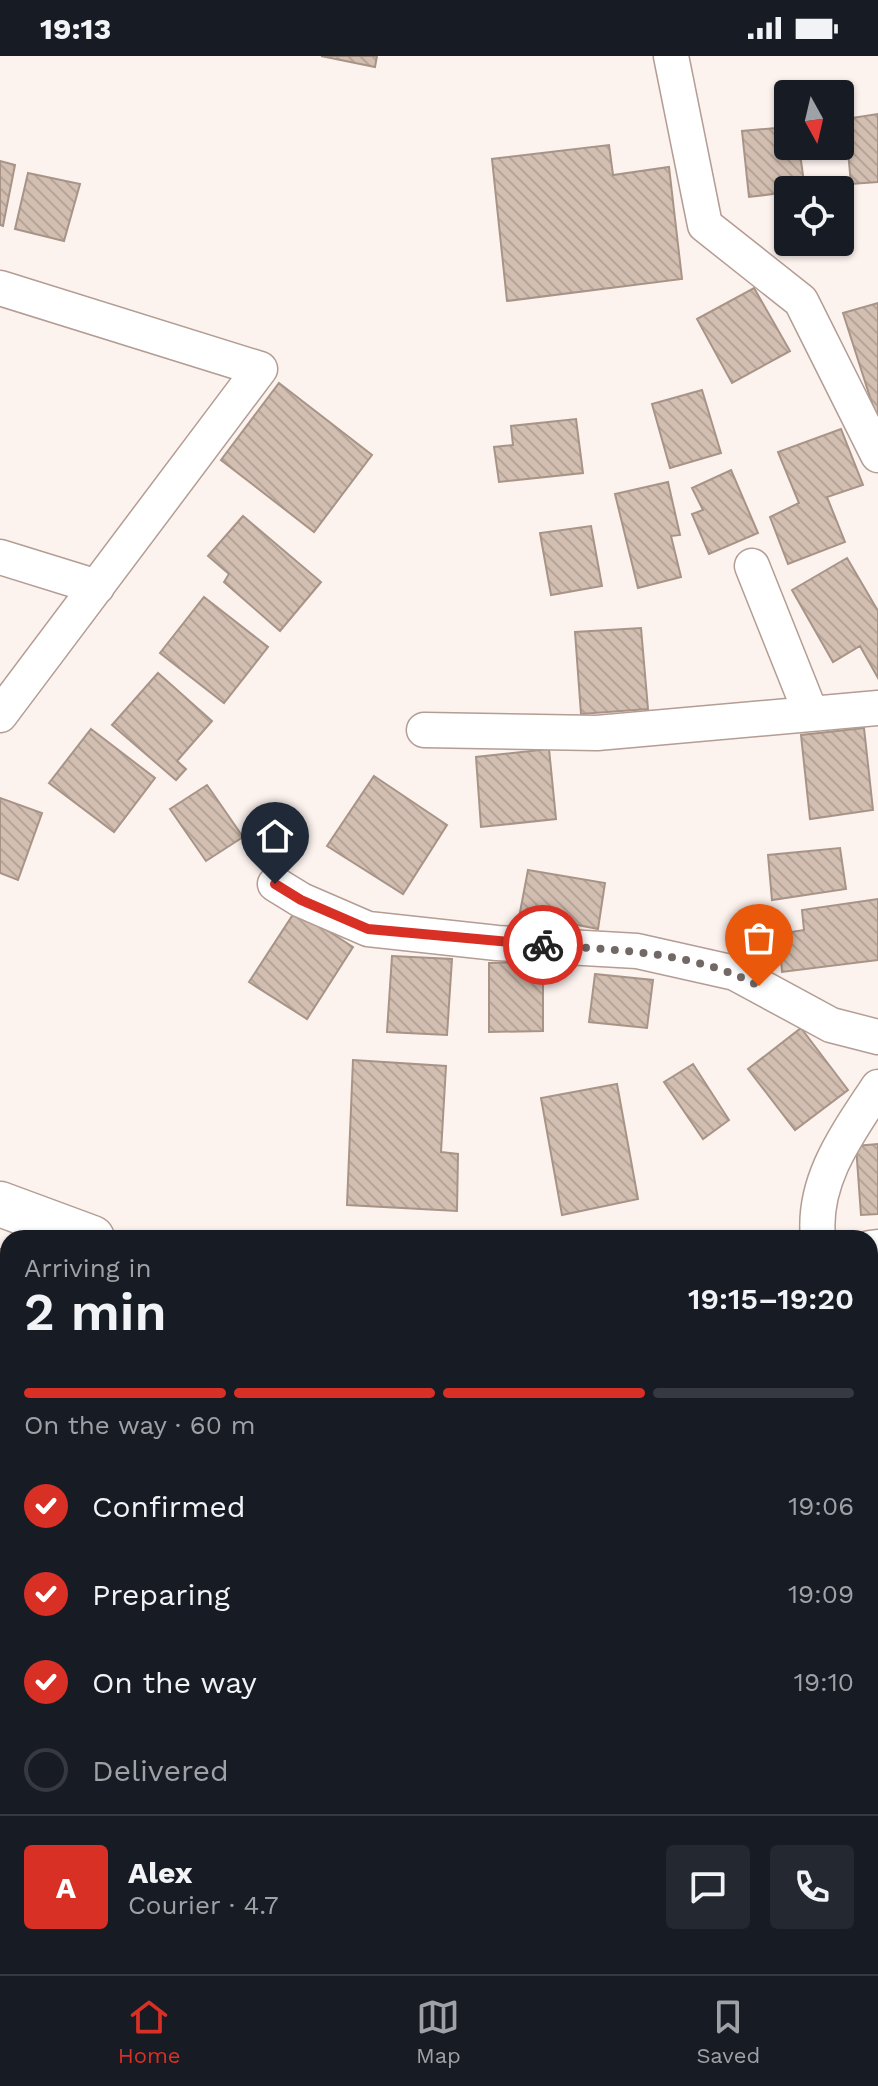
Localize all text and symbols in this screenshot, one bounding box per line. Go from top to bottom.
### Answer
text: 19:13 [40,11,111,46]
north arrow [774,80,854,160]
map controls [774,80,854,256]
button: locate [774,176,854,256]
pin [241,802,309,884]
icon: home [253,814,297,858]
pin [725,904,793,986]
courier [503,905,583,985]
icon: bag [737,916,781,960]
icon: bike [521,923,565,967]
text: Arriving in [24,1253,152,1283]
text: 19:15–19:20 [688,1281,854,1316]
text: 2 min [24,1282,167,1343]
text: On the way · 60 m [24,1410,255,1440]
icon: check [24,1484,68,1528]
text: Confirmed [92,1489,246,1524]
text: 19:06 [788,1491,854,1521]
icon: check [24,1572,68,1616]
text: Preparing [92,1577,230,1612]
text: 19:09 [788,1579,854,1609]
icon: check [24,1660,68,1704]
text: On the way [92,1665,257,1700]
text: 19:10 [794,1667,854,1697]
text: Delivered [92,1753,229,1788]
button: chat [666,1845,750,1929]
button: phone [770,1845,854,1929]
text: Alex [128,1855,192,1890]
text: A [56,1870,76,1905]
text: Courier · 4.7 [128,1890,278,1920]
tab: Home [118,1995,181,2068]
tab: Map [416,1995,461,2068]
tab: Saved [696,1995,760,2068]

